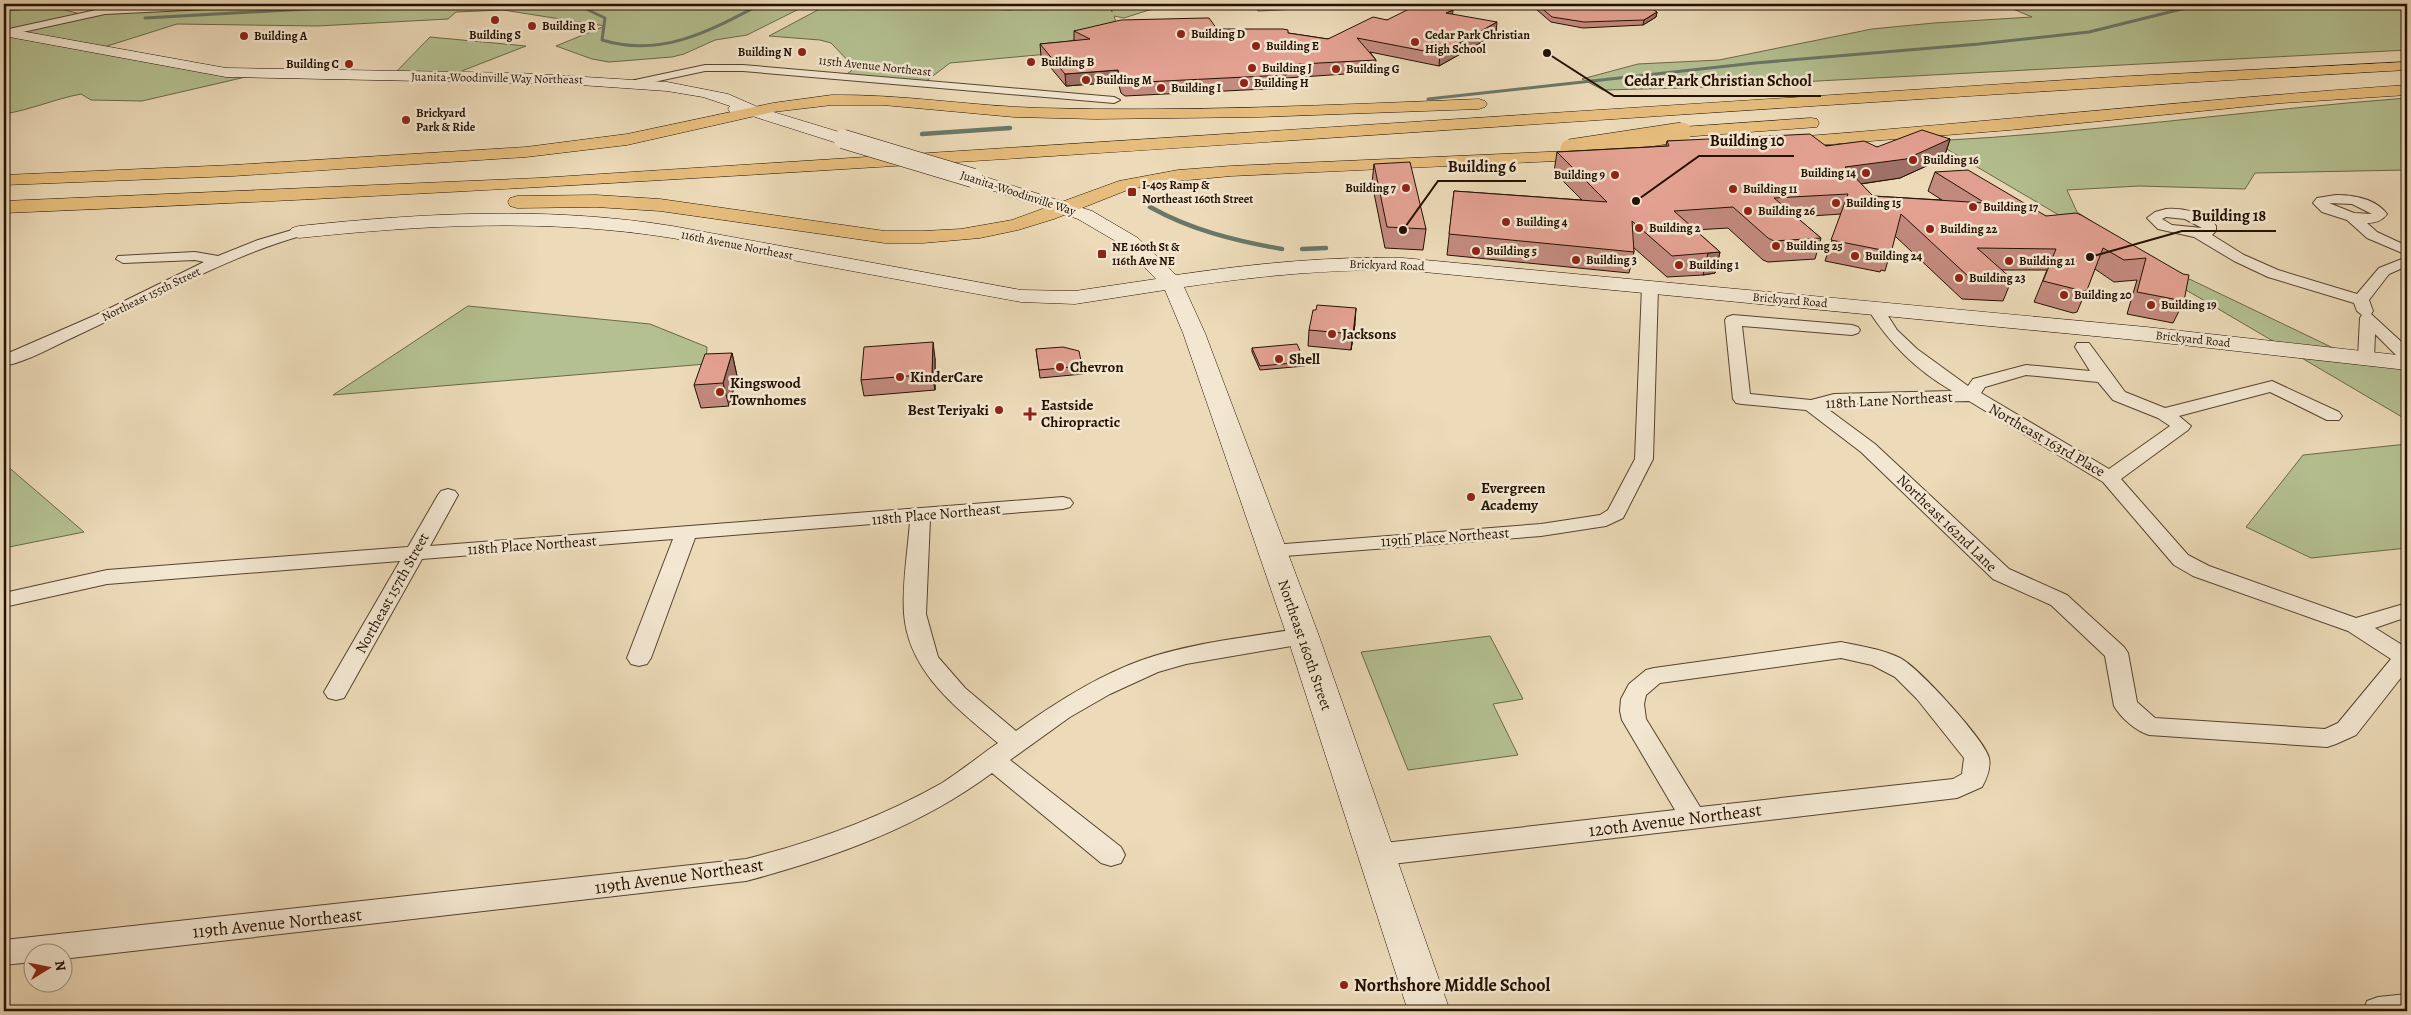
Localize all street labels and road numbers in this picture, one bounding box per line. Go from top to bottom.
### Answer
street label: 115th Avenue Northeast [818,52,932,80]
street label: Juanita-Woodinville Way Northeast [411,69,583,87]
street label: Juanita-Woodinville Way [958,167,1078,219]
street label: 116th Avenue Northeast [680,226,794,264]
street label: Brickyard Road [1349,256,1425,274]
street label: Northeast 155th Street [99,263,203,325]
street label: Brickyard Road [1752,289,1829,311]
street label: Brickyard Road [2155,327,2232,351]
street label: 118th Lane Northeast [1825,387,1953,413]
street label: Northeast 163rd Place [1985,399,2109,482]
street label: Northeast 162nd Lane [1892,470,2002,576]
street label: 118th Place Northeast [871,498,1001,530]
street label: 119th Place Northeast [1380,523,1510,551]
street label: Northeast 157th Street [351,529,433,657]
street label: 118th Place Northeast [467,531,597,559]
street label: Northeast 160th Street [1273,577,1337,713]
street label: 120th Avenue Northeast [1587,797,1763,843]
street label: 119th Avenue Northeast [593,852,765,900]
street label: 119th Avenue Northeast [191,902,363,944]

